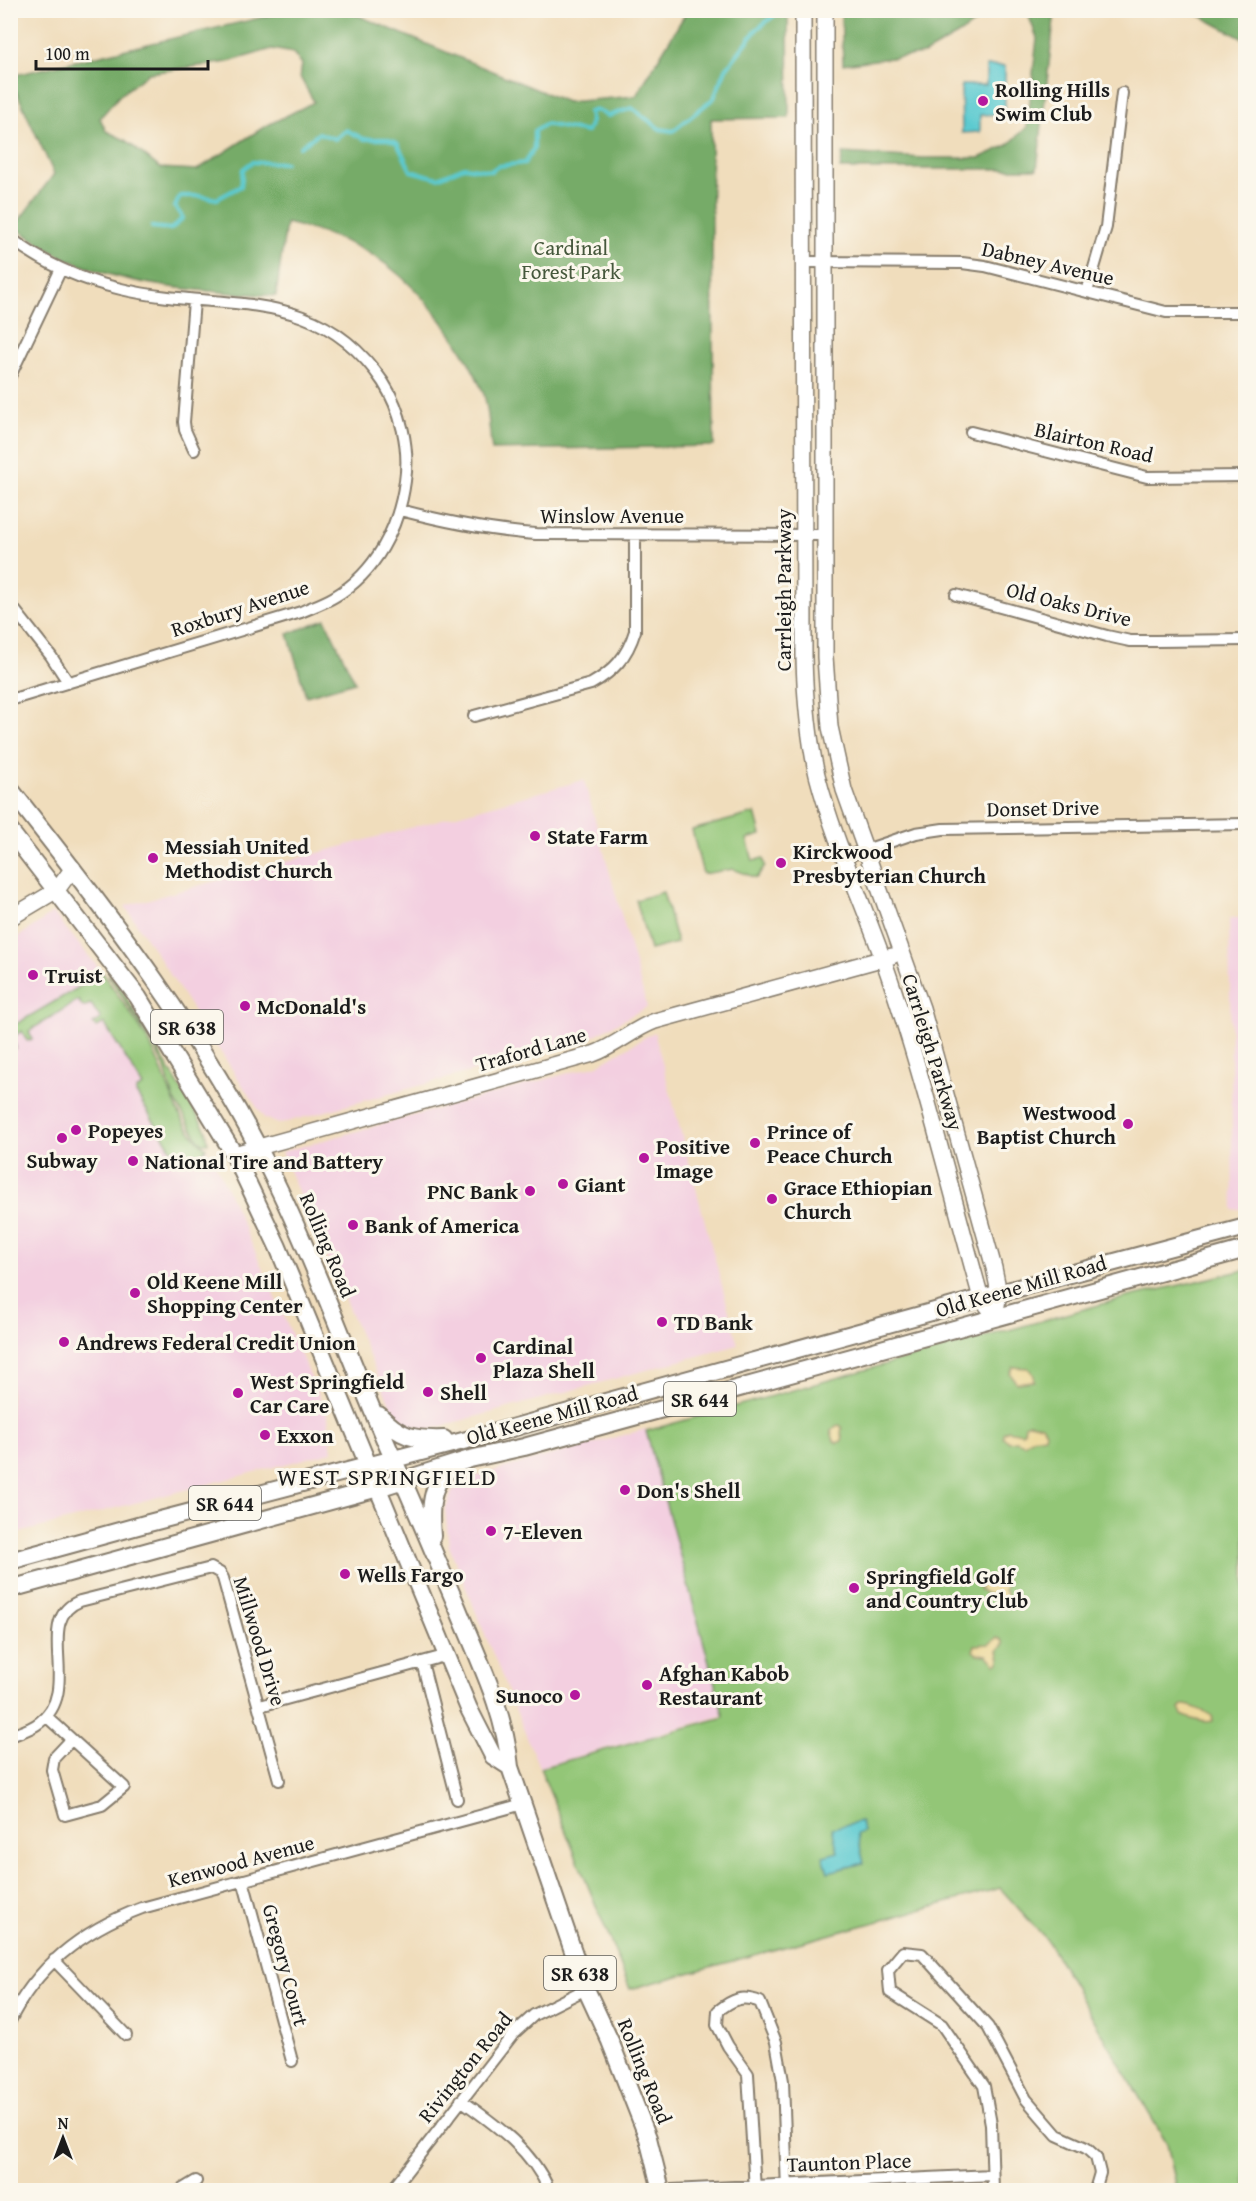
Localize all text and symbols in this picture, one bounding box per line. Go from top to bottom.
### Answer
scale bar [36,33,208,71]
text: 100 m [45,40,90,67]
place label: Rolling Hills Swim Club [995,74,1110,129]
marker: Rolling Hills Swim Club [976,94,990,108]
park label: Cardinal Forest Park [521,232,621,287]
street label: Dabney Avenue [979,233,1117,293]
street label: Blairton Road [1032,413,1157,471]
street label: Winslow Avenue [540,500,684,531]
street label: Carrleigh Parkway [768,508,799,671]
street label: Roxbury Avenue [167,571,313,645]
street label: Old Oaks Drive [1003,573,1135,635]
street label: Donset Drive [986,792,1100,824]
place label: State Farm [547,821,648,852]
marker: State Farm [528,829,542,843]
place label: Messiah United Methodist Church [165,831,333,886]
place label: Kirckwood Presbyterian Church [793,836,986,891]
marker: Messiah United Methodist Church [146,851,160,865]
marker: Kirckwood Presbyterian Church [774,856,788,870]
place label: Truist [45,960,103,991]
marker: Truist [26,968,40,982]
street label: Carrleigh Parkway [894,970,972,1135]
place label: McDonald's [257,991,366,1022]
marker: McDonald's [238,999,252,1013]
road number: SR 638 [151,1010,223,1044]
street label: Traford Lane [472,1018,590,1080]
place label: Westwood Baptist Church [977,1097,1117,1152]
place label: Popeyes [88,1115,163,1146]
place label: Prince of Peace Church [767,1116,893,1171]
marker: Westwood Baptist Church [1121,1117,1135,1131]
marker: Popeyes [69,1123,83,1137]
marker: Subway [55,1131,69,1145]
place label: Positive Image [656,1131,730,1186]
marker: Prince of Peace Church [748,1136,762,1150]
place label: Subway [27,1145,98,1176]
place label: National Tire and Battery [145,1146,383,1177]
marker: Positive Image [637,1151,651,1165]
marker: National Tire and Battery [126,1154,140,1168]
place label: Giant [575,1169,625,1200]
place label: Grace Ethiopian Church [784,1172,933,1227]
place label: PNC Bank [427,1176,519,1207]
marker: Giant [556,1177,570,1191]
marker: PNC Bank [523,1184,537,1198]
street label: Rolling Road [292,1188,364,1303]
marker: Grace Ethiopian Church [765,1192,779,1206]
place label: Bank of America [365,1210,519,1241]
marker: Bank of America [346,1218,360,1232]
street label: Old Keene Mill Road [932,1247,1111,1325]
place label: Old Keene Mill Shopping Center [147,1266,303,1321]
marker: Old Keene Mill Shopping Center [128,1286,142,1300]
place label: TD Bank [674,1307,754,1338]
marker: TD Bank [655,1315,669,1329]
place label: Andrews Federal Credit Union [76,1327,356,1358]
place label: Cardinal Plaza Shell [493,1331,595,1386]
marker: Andrews Federal Credit Union [57,1335,71,1349]
marker: Cardinal Plaza Shell [474,1351,488,1365]
place label: West Springfield Car Care [250,1366,404,1421]
place label: Shell [440,1377,487,1408]
street label: Old Keene Mill Road [463,1377,642,1453]
road number: SR 644 [664,1382,736,1416]
marker: Shell [421,1385,435,1399]
marker: West Springfield Car Care [231,1386,245,1400]
place label: Exxon [277,1420,334,1451]
marker: Exxon [258,1428,272,1442]
district label: WEST SPRINGFIELD [277,1459,497,1494]
place label: Don's Shell [637,1475,741,1506]
marker: Don's Shell [618,1483,632,1497]
road number: SR 644 [189,1486,261,1520]
place label: 7-Eleven [503,1516,583,1547]
marker: 7-Eleven [484,1524,498,1538]
place label: Wells Fargo [357,1559,464,1590]
place label: Springfield Golf and Country Club [866,1561,1028,1616]
marker: Wells Fargo [338,1567,352,1581]
street label: Millwood Drive [226,1572,294,1710]
marker: Springfield Golf and Country Club [847,1581,861,1595]
place label: Afghan Kabob Restaurant [659,1658,789,1713]
marker: Afghan Kabob Restaurant [640,1678,654,1692]
place label: Sunoco [495,1680,563,1711]
marker: Sunoco [568,1688,582,1702]
street label: Kenwood Avenue [164,1827,318,1895]
street label: Gregory Court [255,1901,317,2030]
road number: SR 638 [544,1956,616,1990]
street label: Rivington Road [410,2004,520,2129]
street label: Rolling Road [610,2014,681,2129]
north arrow [33,2108,93,2168]
text: N [58,2111,69,2135]
street label: Taunton Place [786,2144,912,2180]

